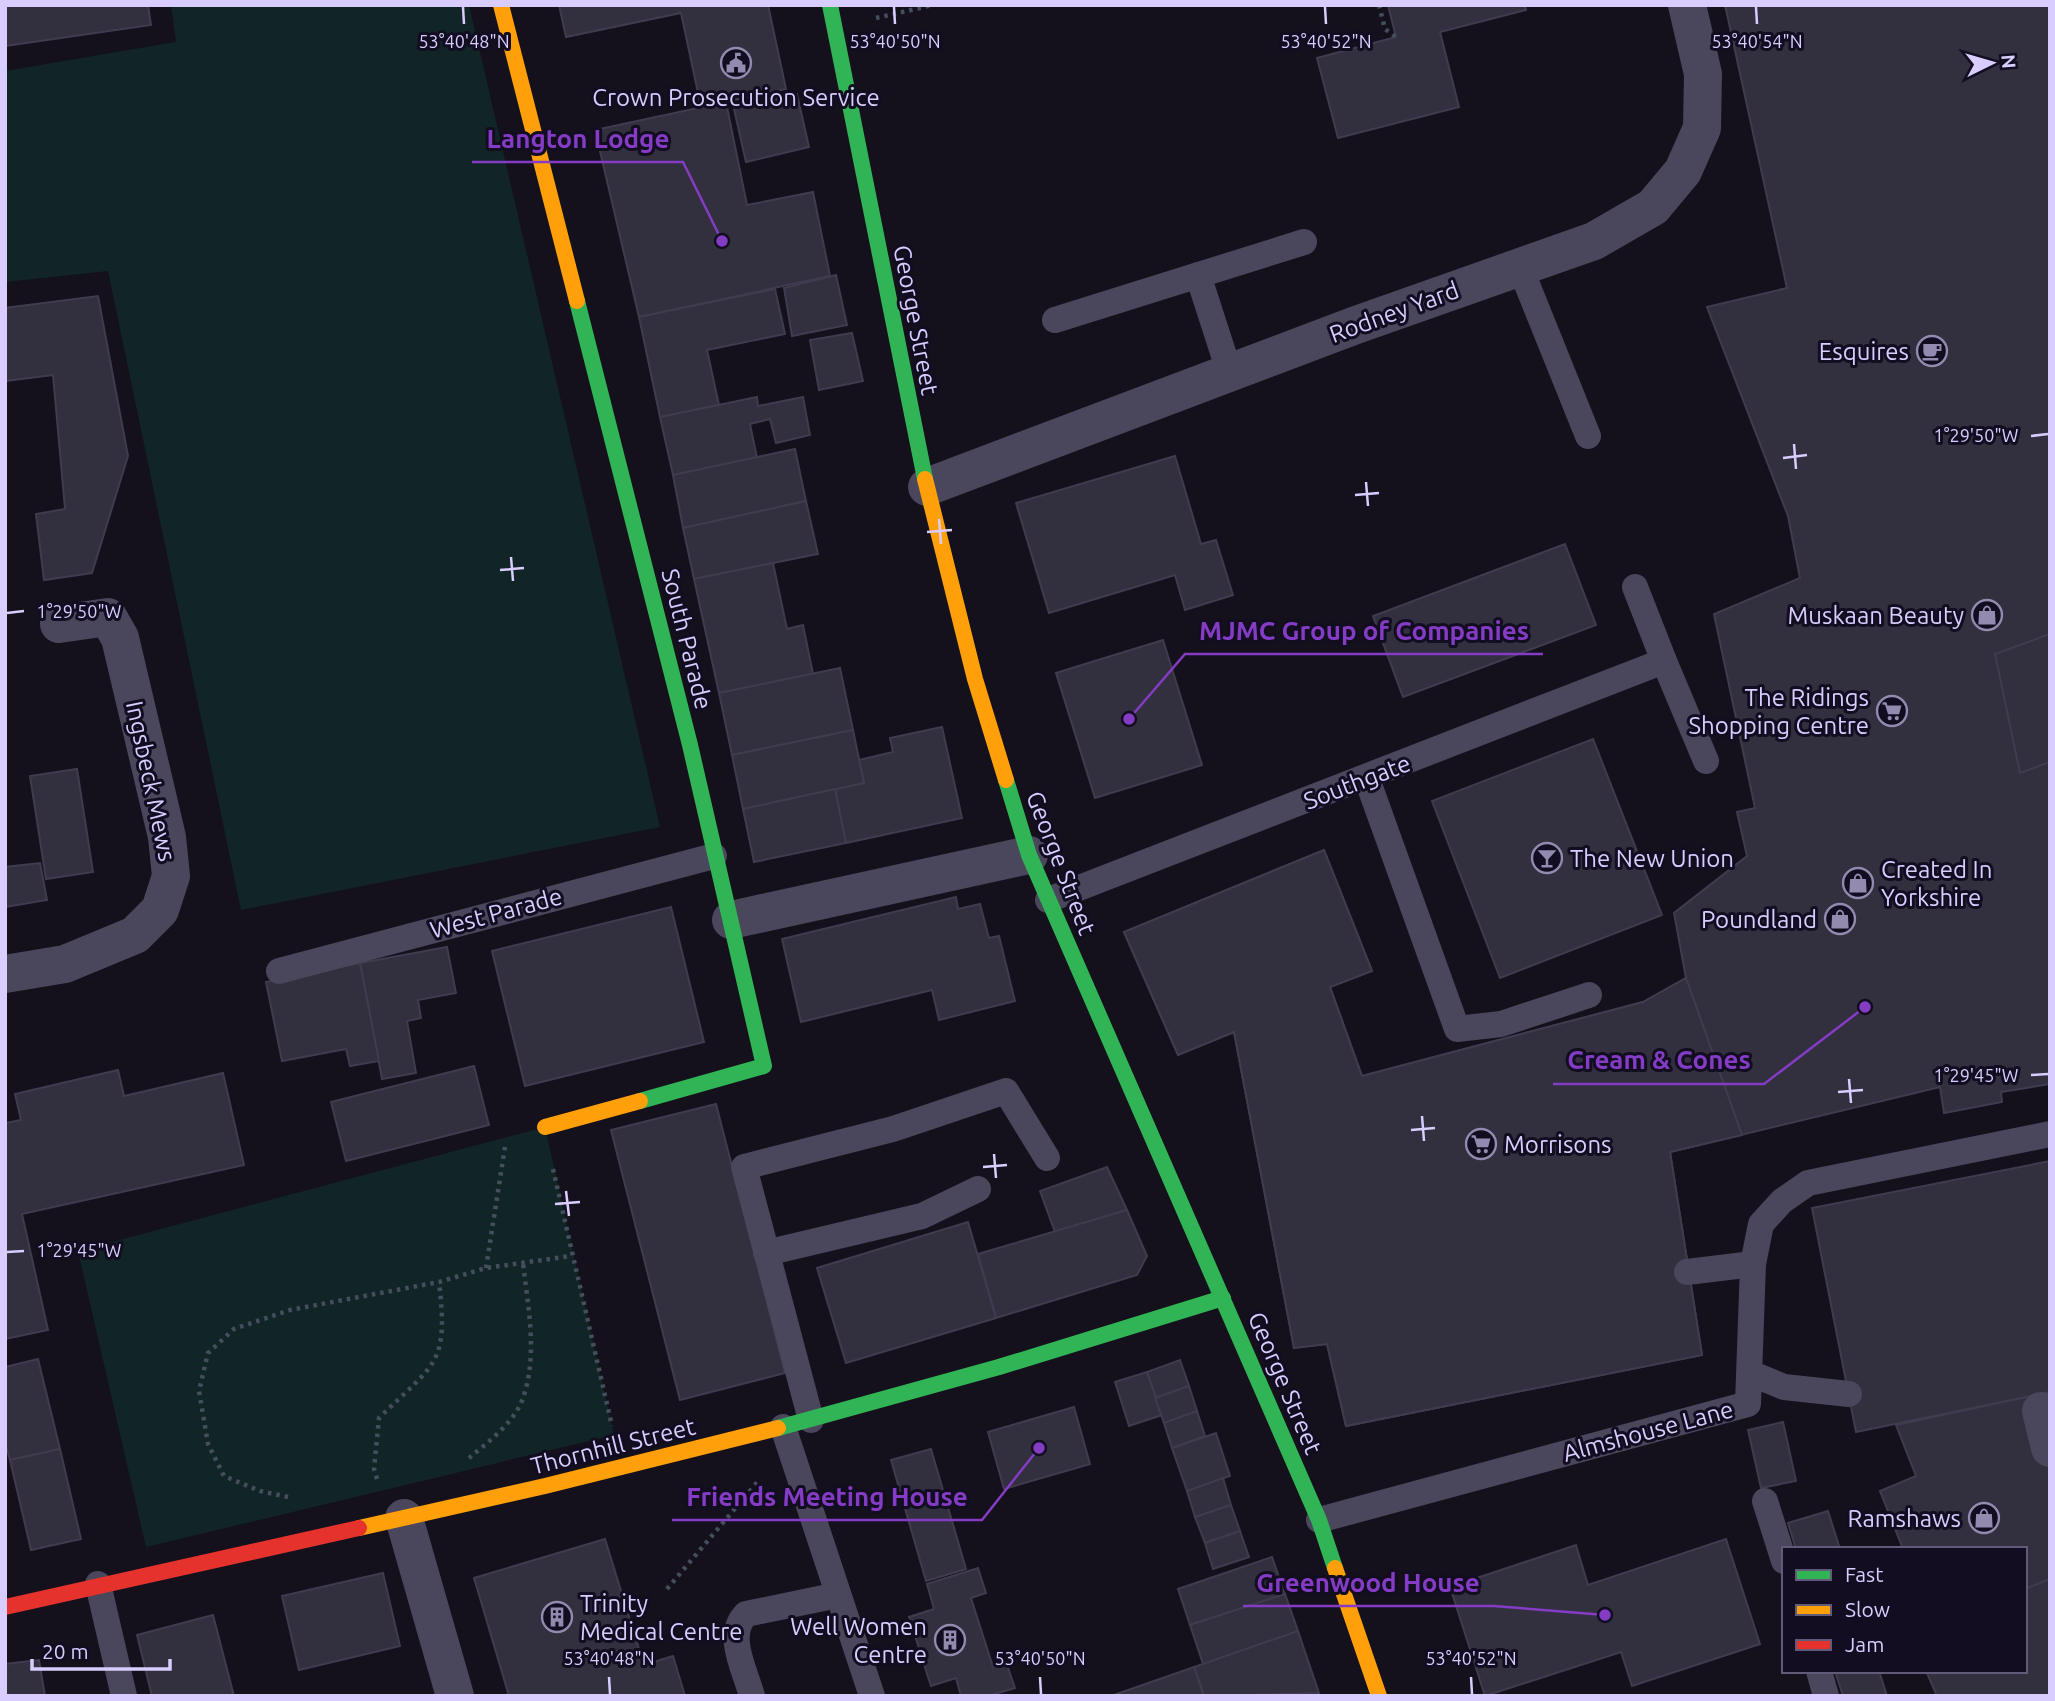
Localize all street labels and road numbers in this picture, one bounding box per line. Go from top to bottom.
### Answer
street label: George Street [888,243,944,398]
street label: Rodney Yard [1326,276,1462,348]
street label: South Parade [656,566,718,712]
street label: Ingsbeck Mews [121,698,181,864]
street label: Southgate [1300,749,1414,815]
street label: George Street [1021,787,1101,939]
street label: West Parade [427,882,565,944]
street label: George Street [1243,1308,1327,1459]
street label: Almshouse Lane [1560,1395,1736,1467]
street label: Thornhill Street [528,1412,699,1479]

